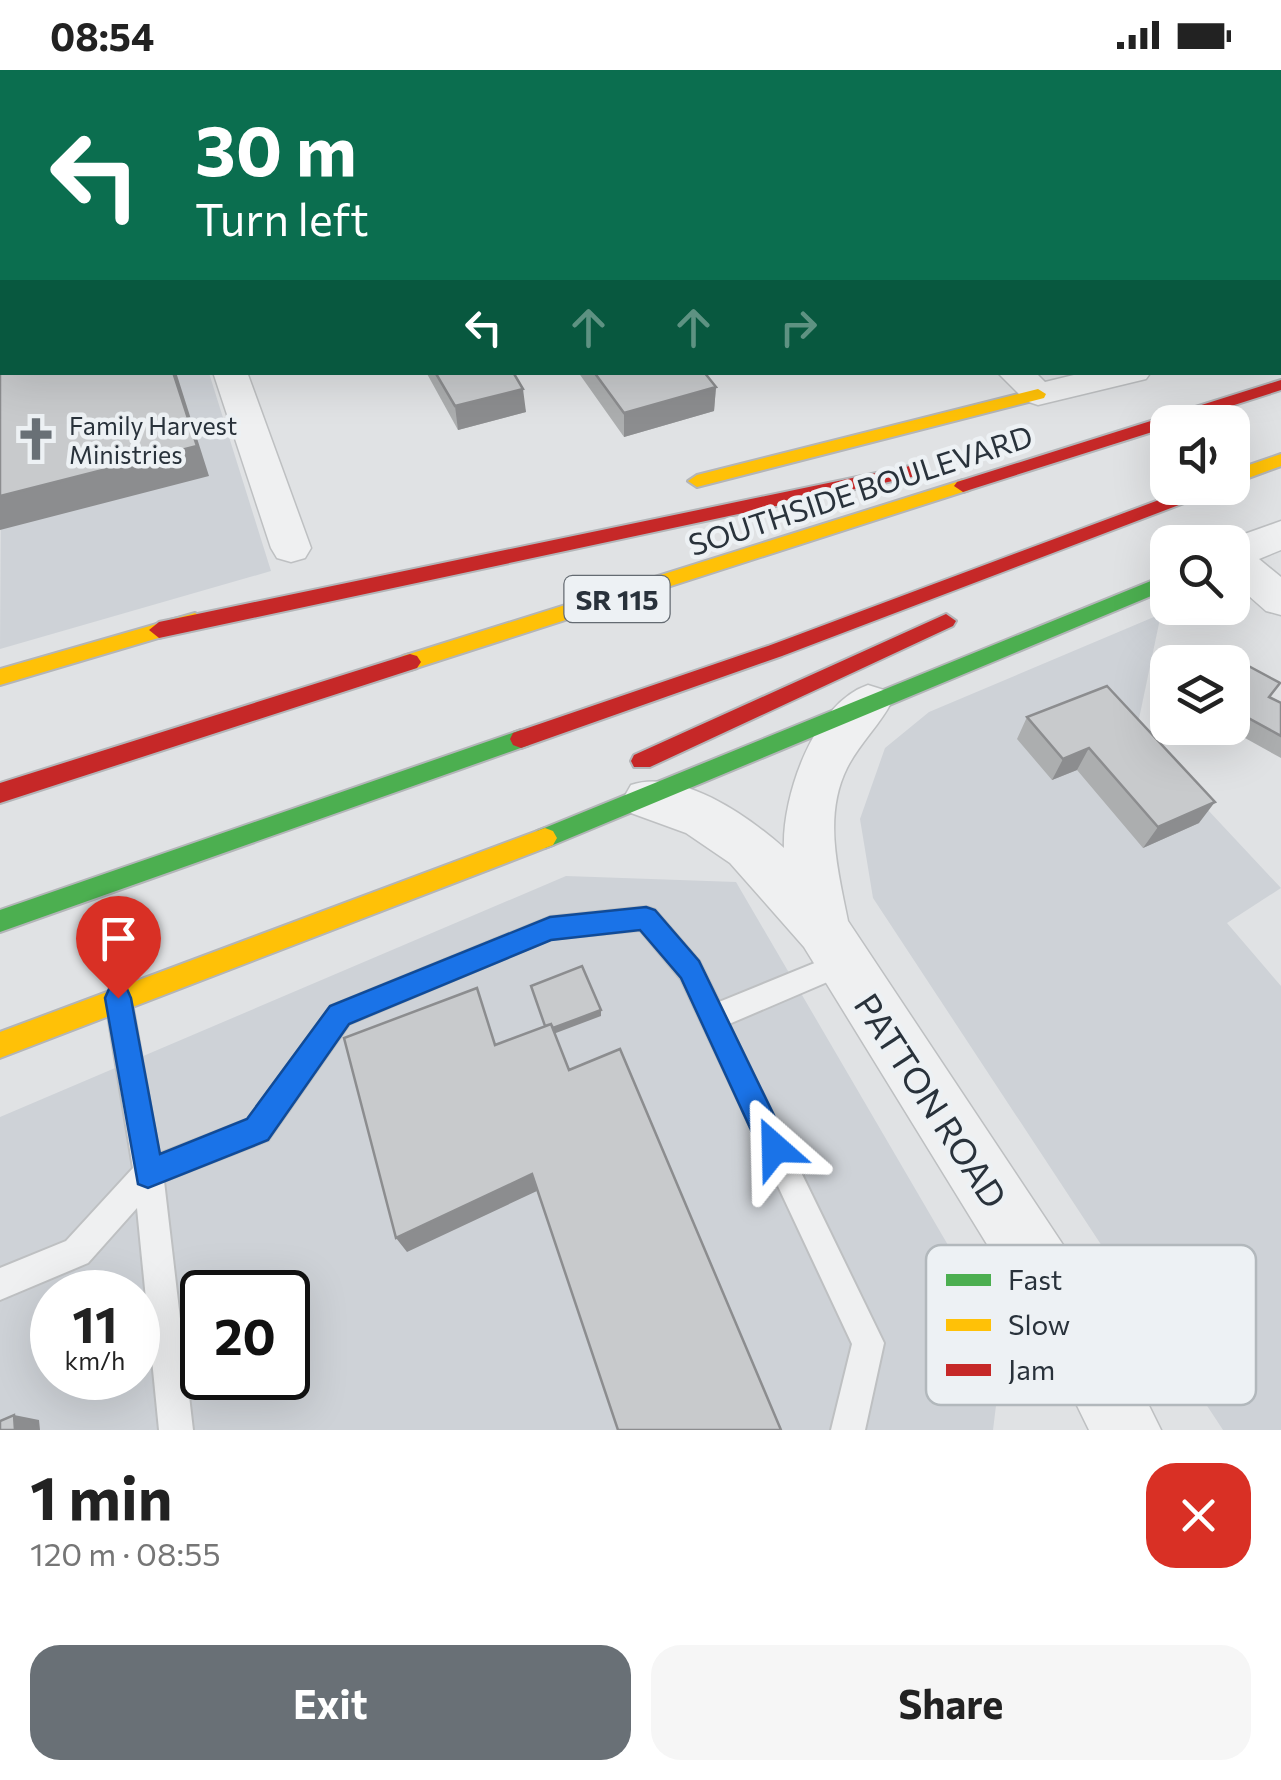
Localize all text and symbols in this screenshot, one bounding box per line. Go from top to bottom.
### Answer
text: 08:54 [50,12,154,59]
text: 30 m [195,105,357,190]
icon: left [30,110,160,240]
text: Turn left [195,190,369,245]
icon: left [456,300,511,355]
icon: ahead [561,300,616,355]
icon: ahead [666,300,721,355]
icon: right [771,300,826,355]
map controls [1150,405,1250,745]
button: sound [1150,405,1250,505]
place label: Family Harvest Ministries [69,410,237,469]
church icon: Family Harvest Ministries [12,415,60,463]
street label: SOUTHSIDE BOULEVARD [683,416,1037,562]
button: search [1150,525,1250,625]
road number: SR 115 [564,576,670,622]
button: layers [1150,645,1250,745]
pin [76,896,161,999]
icon: arrive [91,911,146,966]
street label: PATTON ROAD [847,985,1017,1215]
position arrow [723,1096,827,1200]
legend [926,1245,1256,1405]
text: Fast [1008,1262,1062,1296]
speed limit sign: 20 [180,1270,310,1400]
text: 11 [72,1292,118,1353]
text: Slow [1008,1307,1070,1341]
text: km/h [65,1345,125,1375]
text: Jam [1008,1352,1055,1386]
text: 1 min [30,1459,172,1532]
button: close [1146,1463,1251,1568]
text: 120 m · 08:55 [30,1533,221,1573]
button: Exit [30,1645,631,1760]
button: Share [651,1645,1251,1760]

